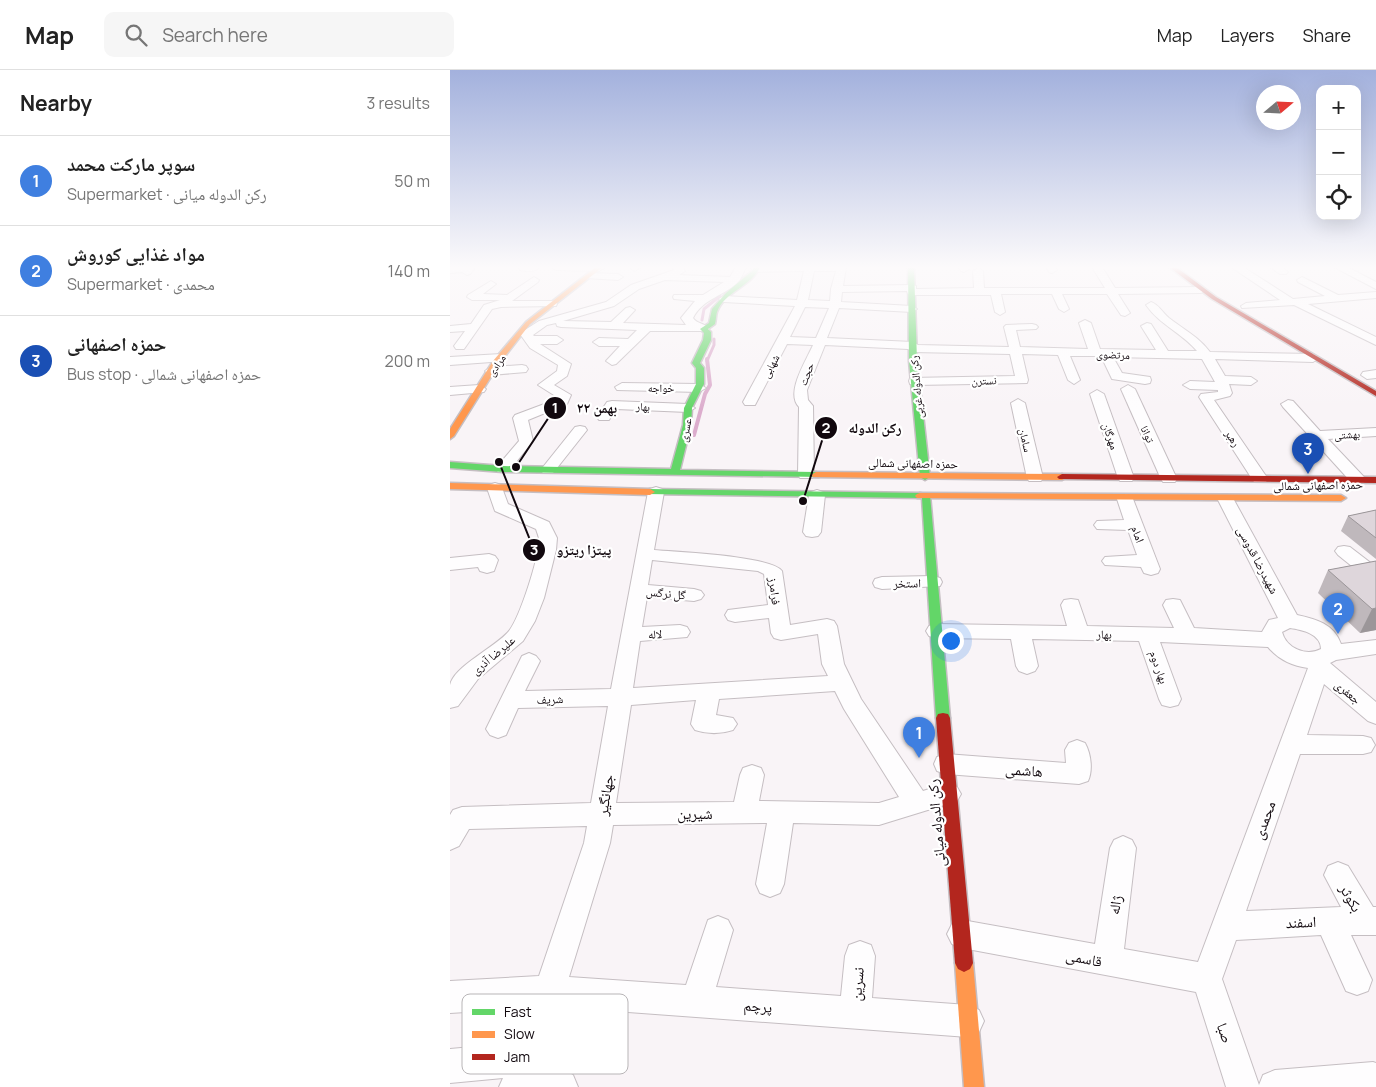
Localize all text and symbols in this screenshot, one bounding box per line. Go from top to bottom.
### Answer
search box [104,12,454,57]
text: Map [25,18,74,51]
icon: search [122,21,150,49]
text: Search here [162,22,268,48]
text: Map [1157,23,1192,47]
text: Layers [1220,23,1274,47]
text: Share [1302,23,1351,47]
north arrow [1256,85,1301,130]
map controls [1316,85,1361,220]
button: + [1316,85,1361,130]
text: Nearby [20,89,92,117]
text: 3 results [367,92,430,114]
button: − [1316,130,1361,175]
text: سوپر مارکت محمد [67,151,195,177]
text: 1 [32,170,40,192]
text: 50 m [394,170,430,192]
button: locate [1316,175,1361,220]
text: Supermarket · رکن الدوله میانی [67,183,267,205]
text: مواد غذایی کوروش [67,241,205,267]
text: 2 [31,260,41,282]
text: 140 m [388,260,430,282]
text: Supermarket · محمدی [67,273,215,295]
text: حمزه اصفهانی [67,331,166,357]
street label: مرتضوی [1096,346,1130,362]
text: 3 [31,350,41,372]
text: 200 m [385,350,430,372]
street label: مرادی [483,351,509,379]
street label: شهابی [758,352,782,380]
street label: رکن الدوله غربی [906,355,926,419]
street label: حجت [795,360,817,388]
text: Bus stop · حمزه اصفهانی شمالی [67,363,261,385]
street label: نسترن [971,372,997,388]
street label: خواجه [648,380,674,395]
callout: ۲۲ بهمن [542,394,627,423]
text: 1 [552,397,558,418]
text: ۲۲ بهمن [577,398,617,417]
street label: بهار [634,398,651,414]
callout: رکن الدوله [813,413,911,442]
street label: عسری [675,416,695,443]
text: 2 [822,417,831,438]
text: رکن الدوله [849,418,902,437]
street label: مهرگان [1099,421,1123,451]
street label: توانا [1138,423,1159,446]
street label: سامان [1016,426,1036,454]
street label: رهبر [1221,426,1244,449]
street label: بهشتی [1334,426,1360,442]
pin: 3 [1292,433,1324,474]
street label: حمزه اصفهانی شمالی [868,454,958,472]
street label: حمزه اصفهانی شمالی [1273,476,1363,494]
street label: امام [1127,523,1149,545]
street label: شهیدرضا قدوسی [1233,523,1283,597]
callout: پیتزا ریتزو [521,535,621,564]
text: 3 [530,539,538,560]
text: پیتزا ریتزو [557,540,612,559]
street label: استخر [892,574,921,592]
street label: فرامرز [765,575,785,606]
street label: گل نرگس [645,582,687,604]
pin: 2 [1322,593,1354,634]
street label: لاله [647,625,663,643]
street label: بهار [1095,625,1112,643]
your location [938,628,964,654]
street label: علیرضا آذری [467,631,519,679]
street label: بهار دوم [1145,648,1173,686]
street label: جعفری [1331,676,1365,708]
street label: شریف [536,690,564,708]
pin: 1 [903,717,935,758]
street label: هاشمی [1004,758,1044,782]
street label: جهانگیر [591,772,619,818]
street label: رکن الدوله میانی [922,778,950,868]
street label: محمدی [1247,798,1281,842]
street label: شیرین [677,803,713,824]
street label: بکوثر [1334,879,1367,916]
street label: ژاله [1103,894,1127,916]
street label: اسفند [1285,911,1317,933]
street label: قاسمی [1064,944,1104,972]
street label: نسرین [845,966,869,1002]
legend [462,994,628,1074]
street label: پرچم [743,995,773,1017]
text: Fast [504,1002,532,1021]
street label: صبا [1212,1020,1238,1046]
text: Slow [504,1024,535,1043]
text: Jam [504,1047,530,1066]

